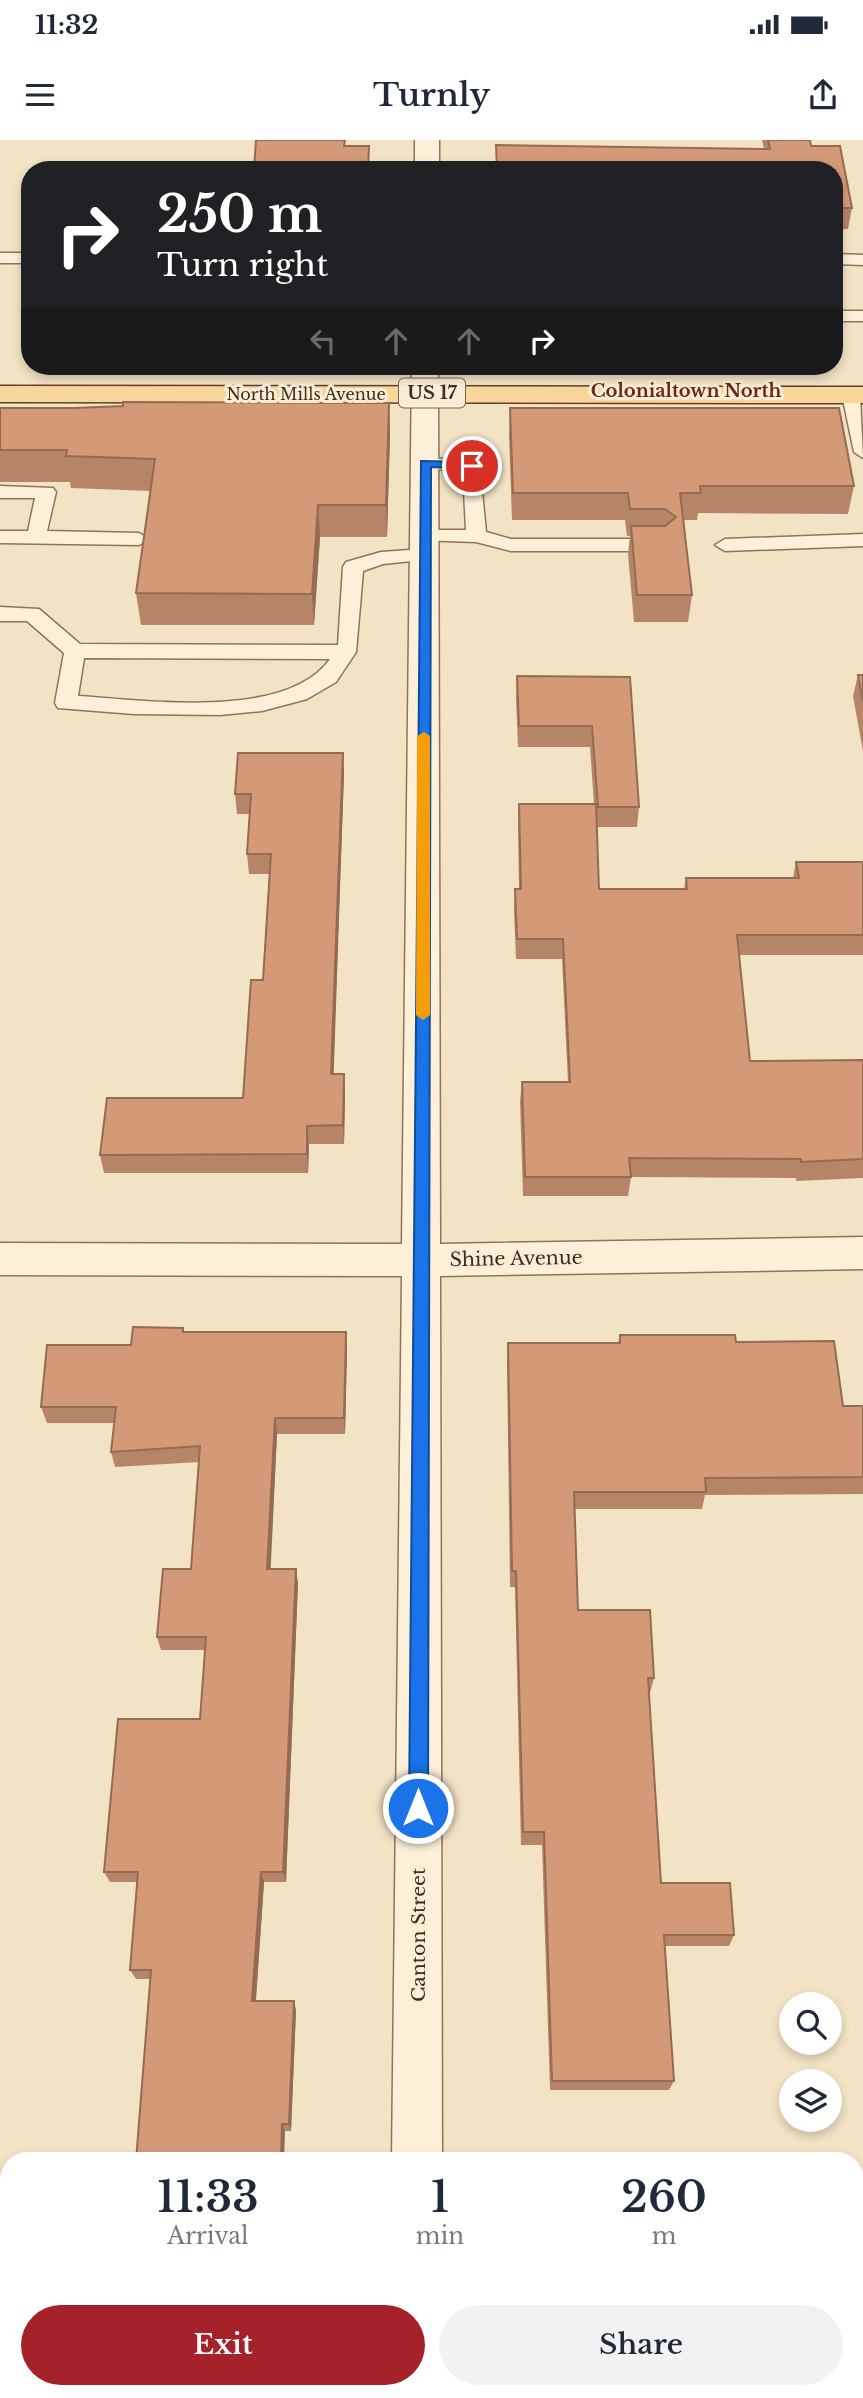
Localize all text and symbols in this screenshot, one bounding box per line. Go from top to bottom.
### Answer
text: 11:32 [35,9,99,41]
text: Turnly [373,75,490,115]
icon: menu [21,76,59,114]
icon: share [804,76,842,114]
text: 250 m [157,184,322,245]
icon: right [42,189,133,280]
text: Turn right [157,245,328,285]
icon: left [304,322,342,360]
icon: ahead [377,322,415,360]
icon: ahead [450,322,488,360]
icon: right [523,322,561,360]
road number: US 17 [399,379,465,408]
district label: Colonialtown North [591,380,781,402]
street label: North Mills Avenue [226,384,386,404]
pin [442,436,502,496]
icon: arrive [453,447,491,485]
street label: Shine Avenue [449,1246,583,1271]
position arrow [381,1771,455,1845]
street label: Canton Street [407,1867,430,2002]
map controls [779,1992,842,2132]
button: search [779,1992,842,2055]
button: layers [779,2069,842,2132]
text: 11:33 [157,2171,259,2223]
text: 1 [431,2171,449,2223]
text: 260 [621,2171,707,2223]
text: Arrival [167,2222,249,2250]
text: min [416,2222,464,2250]
text: m [652,2222,676,2250]
button: Exit [21,2305,425,2385]
button: Share [439,2305,843,2385]

